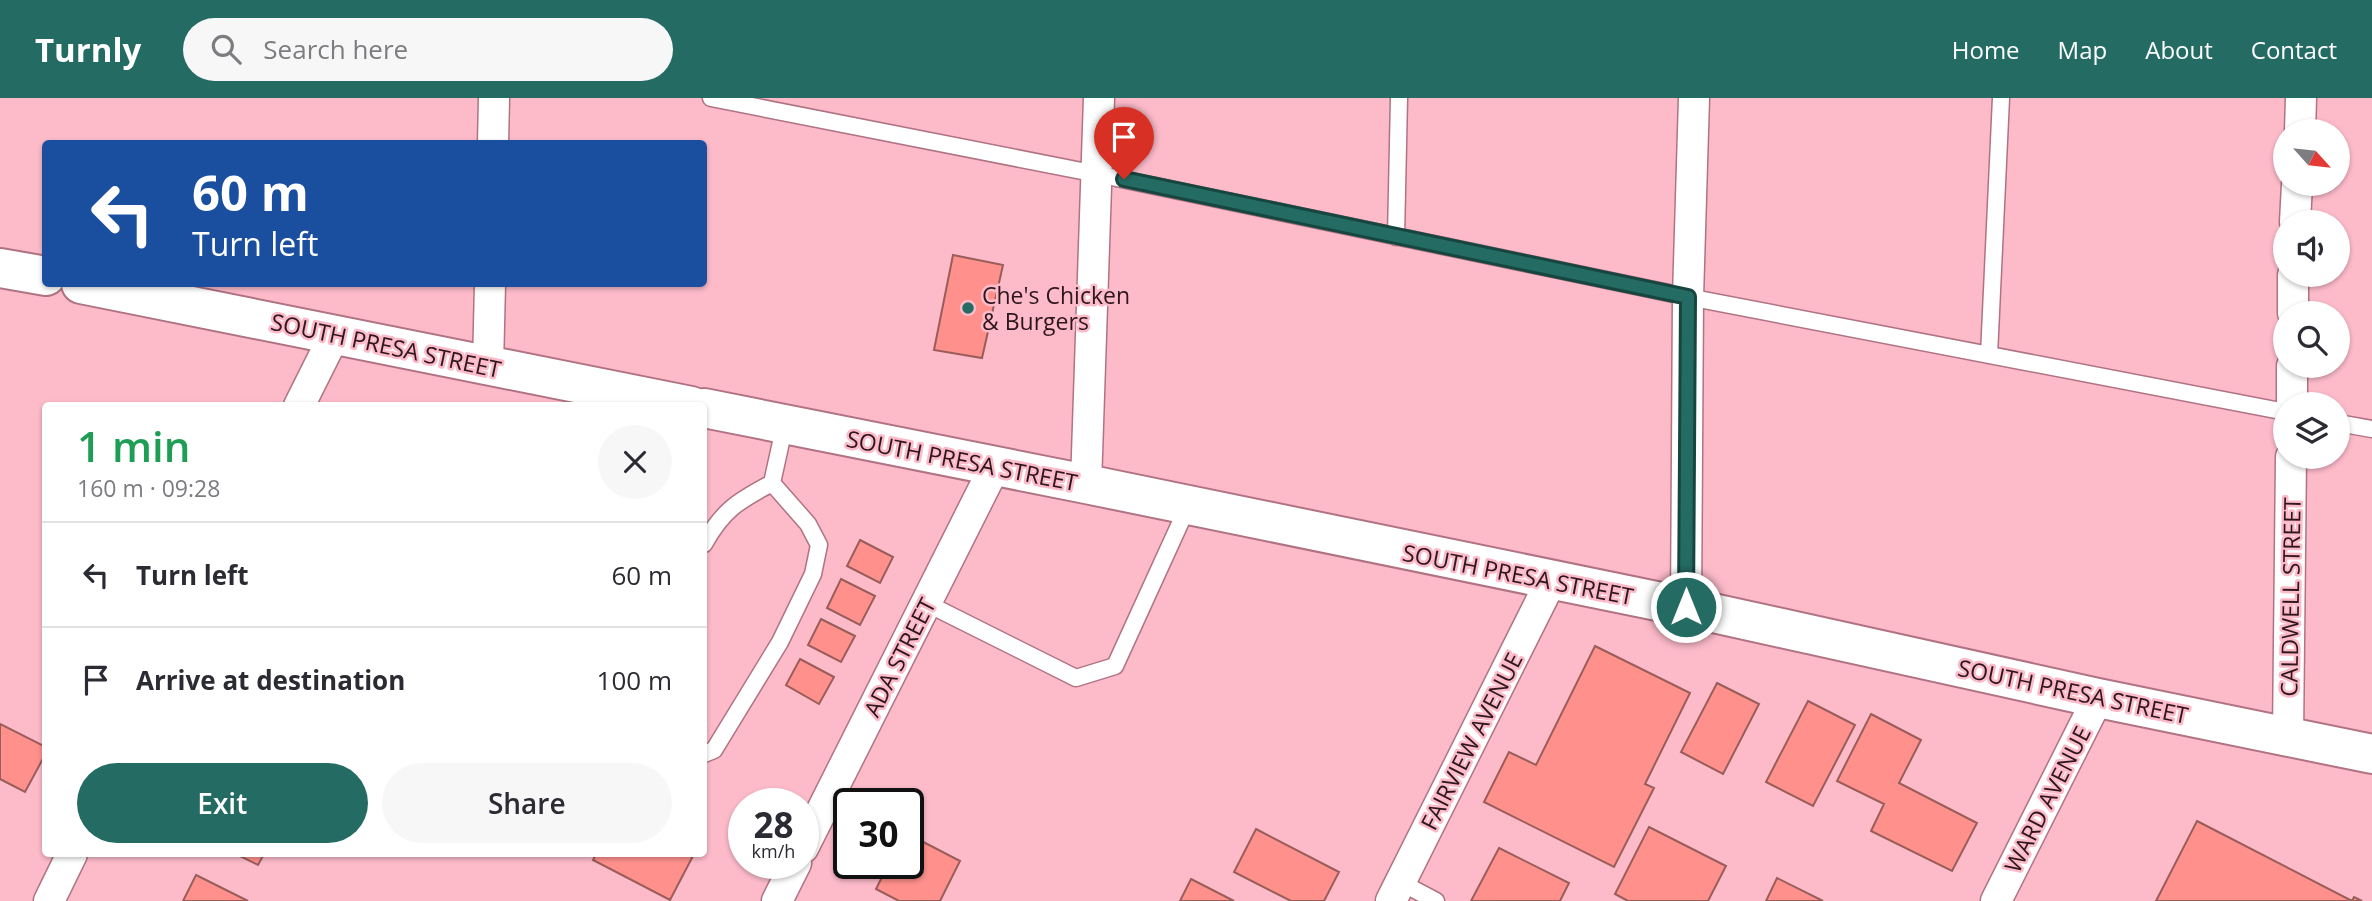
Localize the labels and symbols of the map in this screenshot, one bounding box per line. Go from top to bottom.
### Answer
pin [1094,107,1154,179]
north arrow [2273,119,2350,196]
place label: Che's Chicken & Burgers [982,279,1130,337]
marker: Che's Chicken & Burgers [960,300,976,316]
street label: SOUTH PRESA STREET [268,305,504,385]
street label: SOUTH PRESA STREET [844,422,1080,498]
street label: CALDWELL STREET [2272,497,2308,697]
street label: SOUTH PRESA STREET [1400,536,1636,612]
position arrow [1649,570,1723,644]
street label: ADA STREET [855,592,943,722]
street label: FAIRVIEW AVENUE [1412,647,1530,835]
street label: SOUTH PRESA STREET [1955,651,2191,731]
street label: WARD AVENUE [1996,720,2098,878]
speed limit sign: 30 [833,788,924,879]

